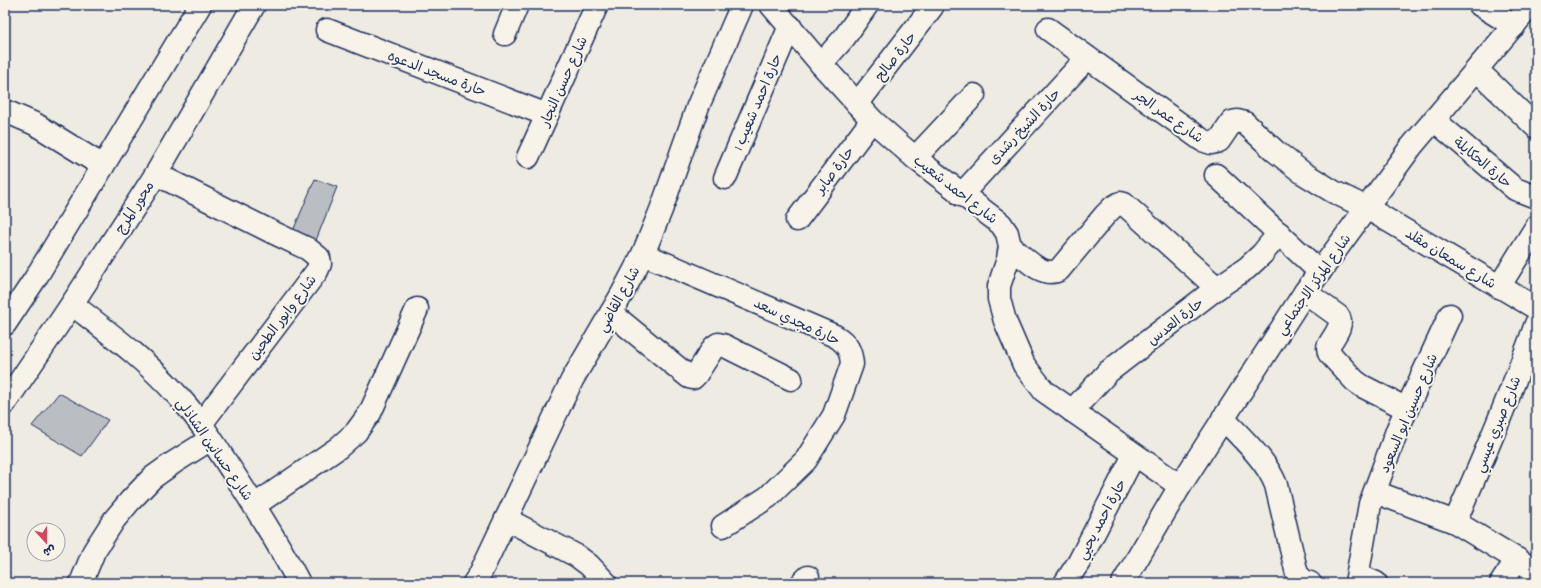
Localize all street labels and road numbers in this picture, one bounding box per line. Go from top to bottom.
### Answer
street label: حارة صالح [871,28,922,86]
street label: شارع حسن النجار [536,33,594,131]
street label: حارة مسجد الدعوه [384,47,488,103]
street label: حارة احمد شعيب 1 [729,51,788,154]
street label: حارة الشيخ رشدى [985,85,1066,170]
street label: شارع عمر الجر [1128,86,1207,149]
street label: حارة الحكايلة [1448,133,1515,194]
street label: حارة صابر [811,143,860,200]
street label: شارع احمد شعيب [909,151,1001,230]
street label: محور المرج [111,178,160,238]
street label: شارع سمعان مقلد [1401,225,1499,295]
street label: شارع المركز الاجتماعي [1272,231,1358,340]
street label: شارع القاضي [593,263,647,337]
street label: شارع وابور الطحين [245,271,322,365]
street label: حارة مجدي سعد [750,294,843,352]
street label: حارة العدس [1144,294,1209,351]
street label: شارع حسين ابو السعود [1376,351,1444,477]
street label: شارع صبري عيسي [1470,374,1528,476]
street label: شارع حسانين الشاذلي [169,395,256,506]
street label: حارة احمد يحيي [1073,476,1133,564]

